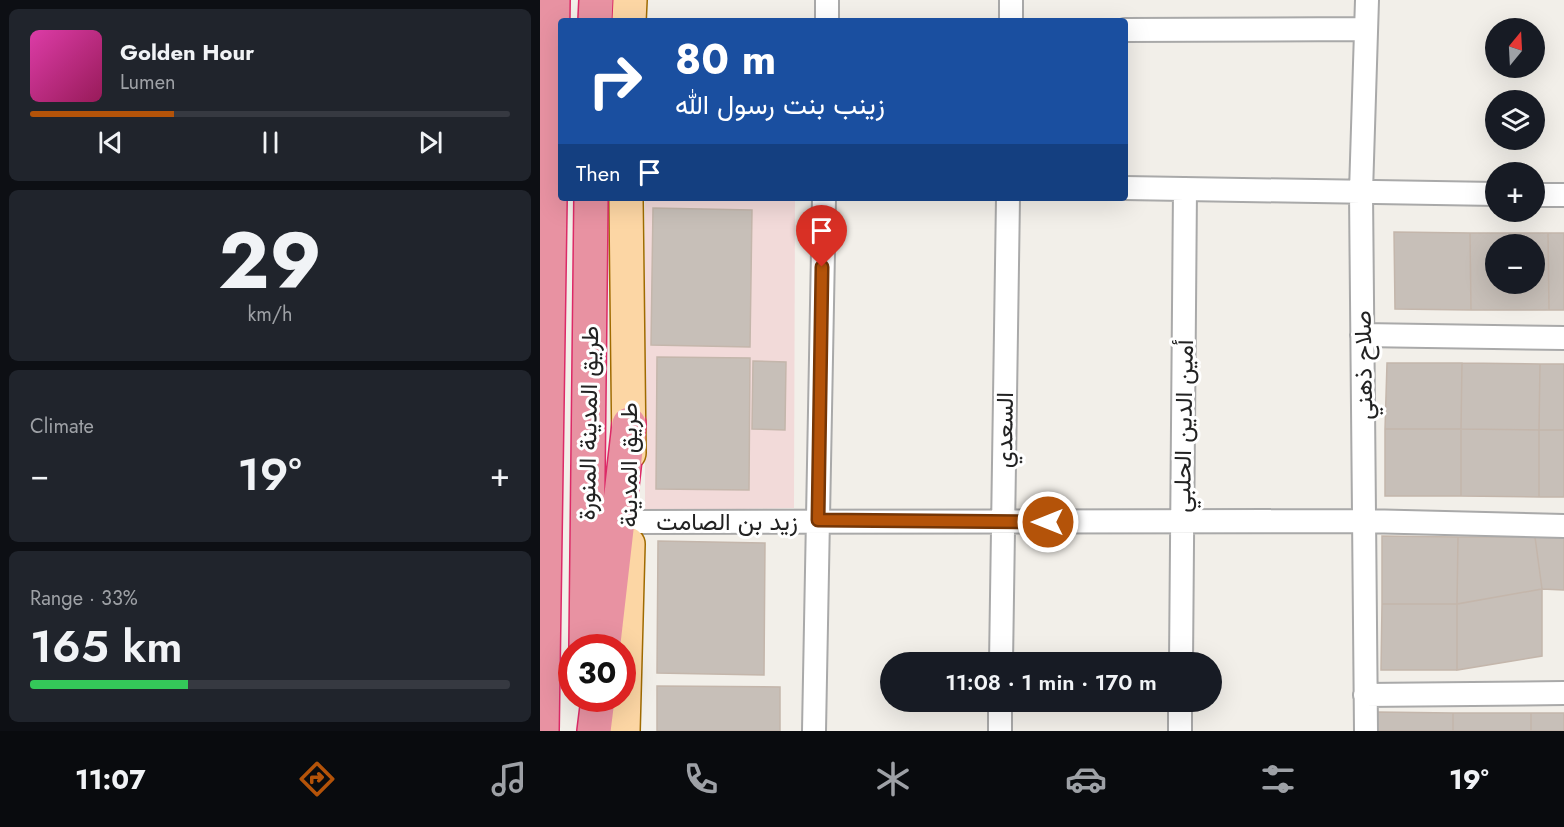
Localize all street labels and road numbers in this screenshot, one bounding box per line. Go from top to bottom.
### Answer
street label: صلاح ذهني [1345,310,1383,420]
street label: طريق المدينة المنورة [569,325,607,521]
street label: أمين الدين الحلبي [1164,339,1204,513]
street label: السعدي [986,392,1024,468]
street label: طريق المدينة [611,402,646,528]
street label: زيد بن الصامت [656,504,798,539]

